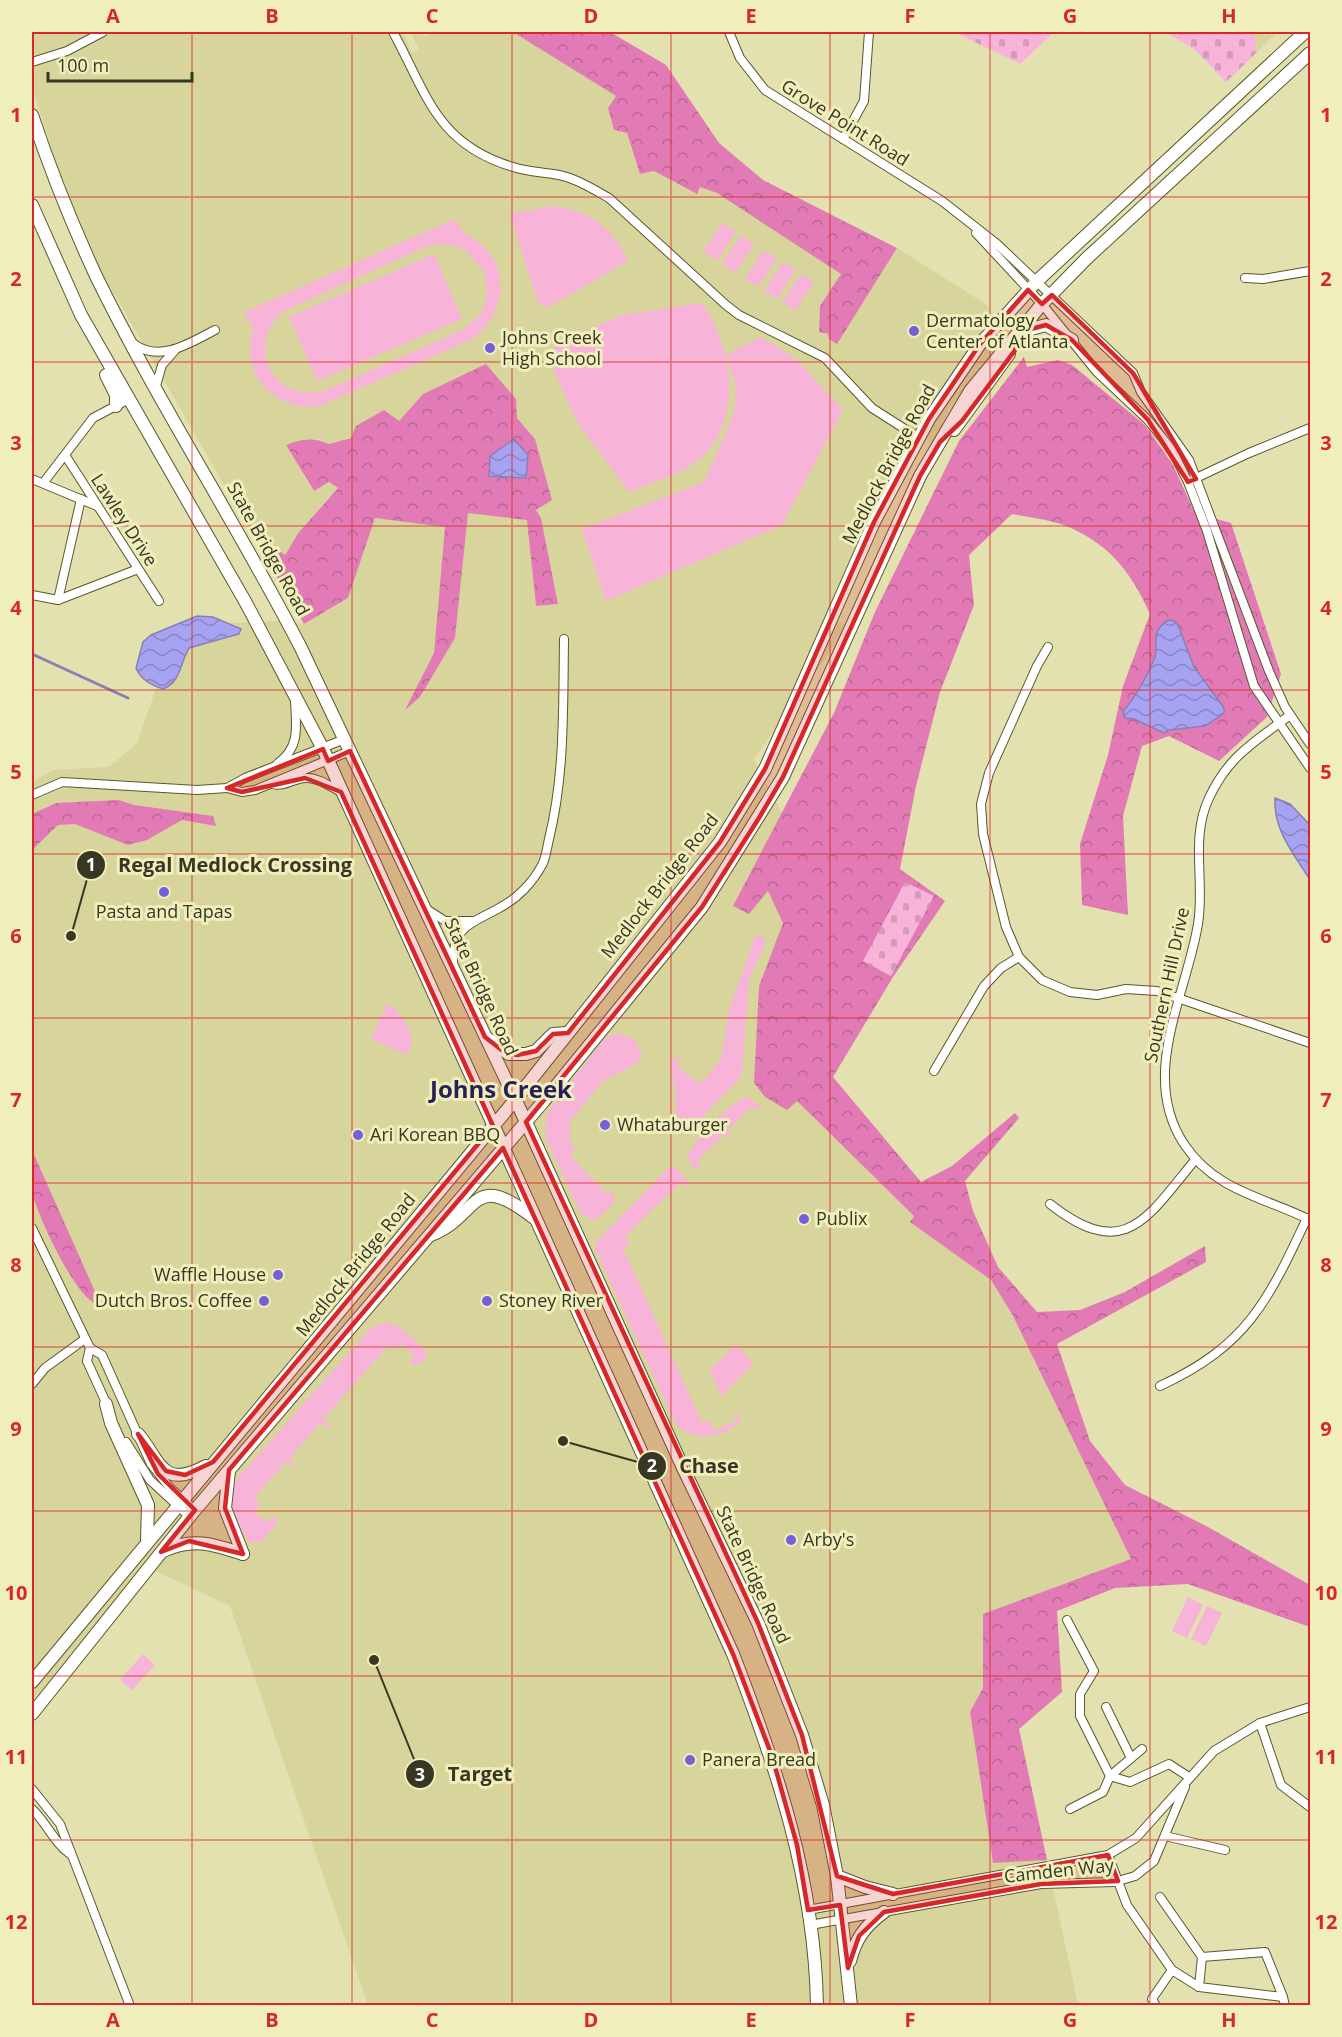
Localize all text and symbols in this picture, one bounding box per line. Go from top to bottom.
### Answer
text: A [106,2,120,29]
text: B [265,2,279,29]
text: C [426,2,439,29]
text: D [584,2,598,29]
text: E [745,2,757,29]
text: F [905,2,915,29]
text: G [1063,2,1077,29]
text: H [1221,2,1237,29]
scale bar [48,45,192,83]
text: 100 m [57,53,109,77]
street label: Grove Point Road [777,73,914,171]
text: 1 [10,101,22,128]
text: 1 [1320,101,1332,128]
text: 2 [10,265,22,292]
text: 2 [1320,265,1332,292]
place label: Dermatology Center of Atlanta [926,308,1068,353]
marker: Dermatology Center of Atlanta [907,324,921,338]
place label: Johns Creek High School [500,325,602,370]
marker: Johns Creek High School [483,341,497,355]
street label: Medlock Bridge Road [836,380,940,548]
text: 3 [10,429,22,456]
text: 3 [1320,429,1332,456]
street label: Lawley Drive [86,469,164,570]
street label: State Bridge Road [222,477,316,620]
text: 4 [10,594,22,621]
text: 4 [1320,594,1332,621]
text: 5 [10,758,22,785]
text: 5 [1320,758,1332,785]
street label: Medlock Bridge Road [595,808,723,963]
callout: Regal Medlock Crossing [76,846,364,884]
text: Regal Medlock Crossing [118,851,353,878]
text: 1 [86,852,96,876]
marker: Pasta and Tapas [157,885,171,899]
place label: Pasta and Tapas [96,899,232,923]
street label: Southern Hill Drive [1138,905,1194,1065]
street label: State Bridge Road [439,914,524,1059]
text: 6 [10,922,22,949]
text: 6 [1320,922,1332,949]
district label: Johns Creek [428,1072,572,1105]
text: 7 [10,1086,22,1113]
text: 7 [1320,1086,1332,1113]
place label: Whataburger [617,1112,728,1136]
marker: Whataburger [598,1118,612,1132]
place label: Ari Korean BBQ [370,1122,500,1146]
marker: Ari Korean BBQ [351,1128,365,1142]
street label: Medlock Bridge Road [290,1188,420,1341]
place label: Publix [816,1206,868,1230]
marker: Publix [797,1212,811,1226]
text: 8 [10,1251,22,1278]
text: 8 [1320,1251,1332,1278]
place label: Waffle House [154,1262,266,1286]
marker: Waffle House [271,1268,285,1282]
place label: Dutch Bros. Coffee [95,1288,252,1312]
place label: Stoney River [499,1288,604,1312]
marker: Dutch Bros. Coffee [257,1294,271,1308]
marker: Stoney River [480,1294,494,1308]
text: 9 [10,1415,22,1442]
text: 9 [1320,1415,1332,1442]
callout: Chase [637,1447,751,1485]
text: Chase [679,1452,739,1479]
text: 2 [647,1453,657,1477]
street label: State Bridge Road [711,1502,796,1647]
place label: Arby's [803,1527,854,1551]
marker: Arby's [784,1533,798,1547]
text: 10 [5,1579,27,1606]
text: 10 [1315,1579,1337,1606]
text: 11 [5,1743,27,1770]
text: 11 [1315,1743,1337,1770]
place label: Panera Bread [702,1747,816,1771]
marker: Panera Bread [683,1753,697,1767]
callout: Target [405,1755,524,1793]
text: Target [448,1760,513,1787]
text: 3 [415,1762,425,1786]
street label: Camden Way [1003,1852,1116,1888]
text: 12 [5,1908,27,1935]
text: 12 [1315,1908,1337,1935]
text: A [106,2006,120,2033]
text: B [265,2006,279,2033]
text: C [426,2006,439,2033]
text: D [584,2006,598,2033]
text: E [745,2006,757,2033]
text: F [905,2006,915,2033]
text: G [1063,2006,1077,2033]
text: H [1221,2006,1237,2033]

